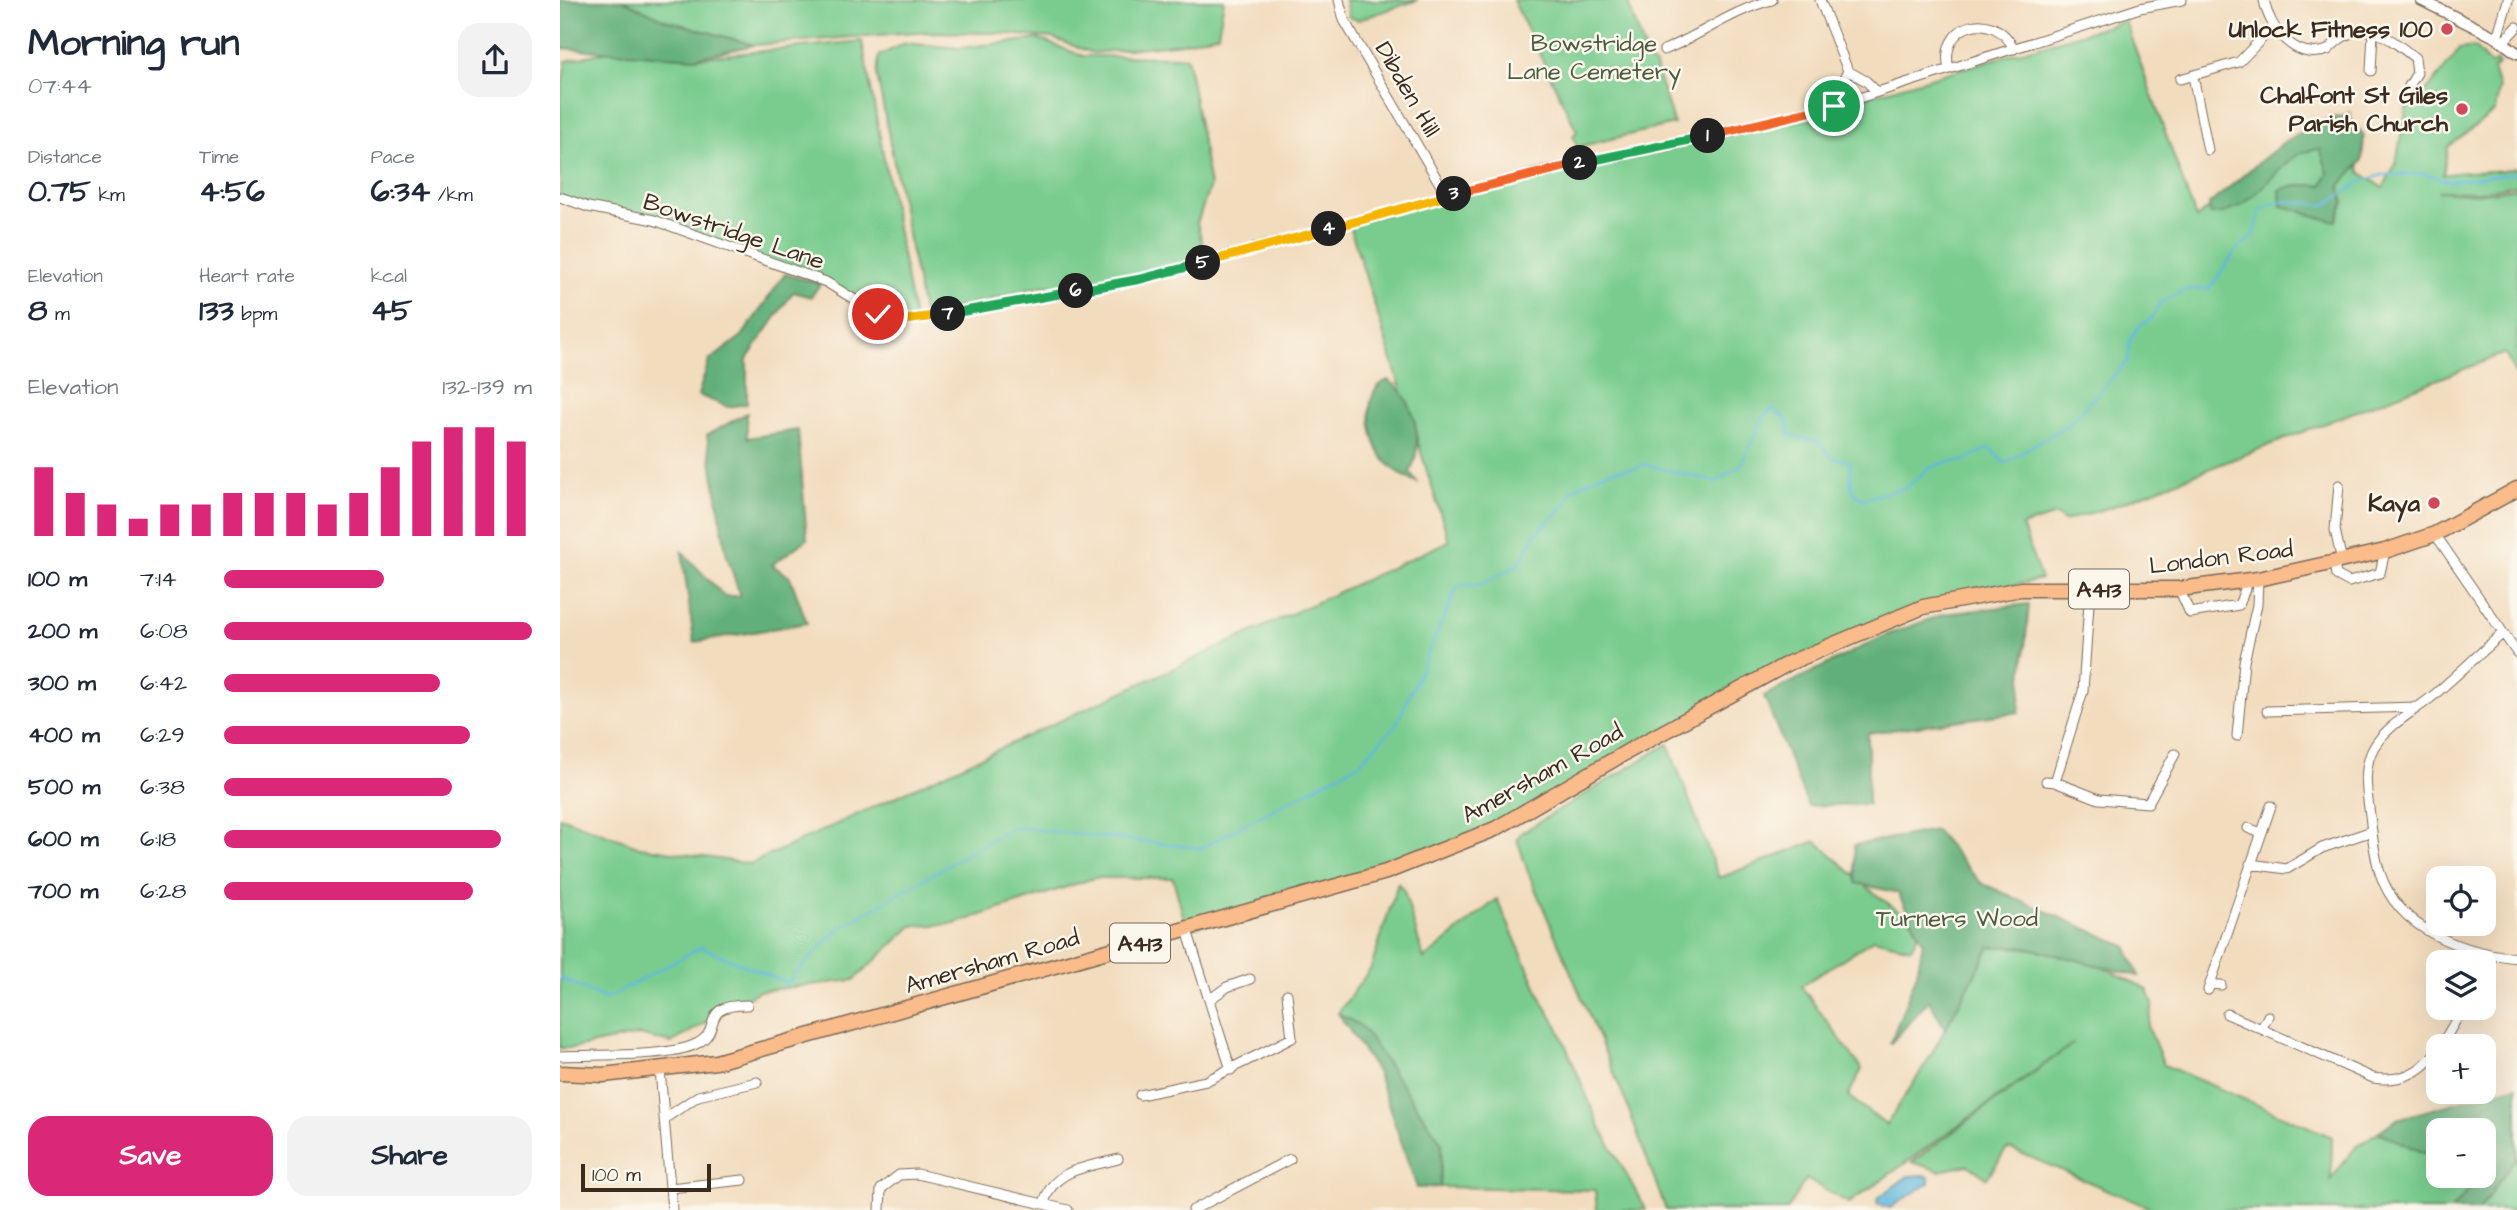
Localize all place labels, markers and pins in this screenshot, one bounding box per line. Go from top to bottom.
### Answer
place label: Unlock Fitness 100 [2229,13,2433,47]
marker: Unlock Fitness 100 [2439,21,2455,37]
pin [1804,76,1864,136]
place label: Chalfont St Giles Parish Church [2260,79,2449,141]
marker: Chalfont St Giles Parish Church [2454,101,2470,117]
pin: 1 [1690,118,1726,154]
pin: 2 [1562,146,1598,180]
pin: 3 [1436,176,1472,212]
pin: 4 [1312,212,1346,246]
pin: 5 [1186,246,1220,280]
pin: 6 [1058,274,1094,308]
pin [848,284,908,344]
pin: 7 [930,296,966,332]
place label: Kaya [2368,487,2421,523]
marker: Kaya [2426,495,2442,511]

